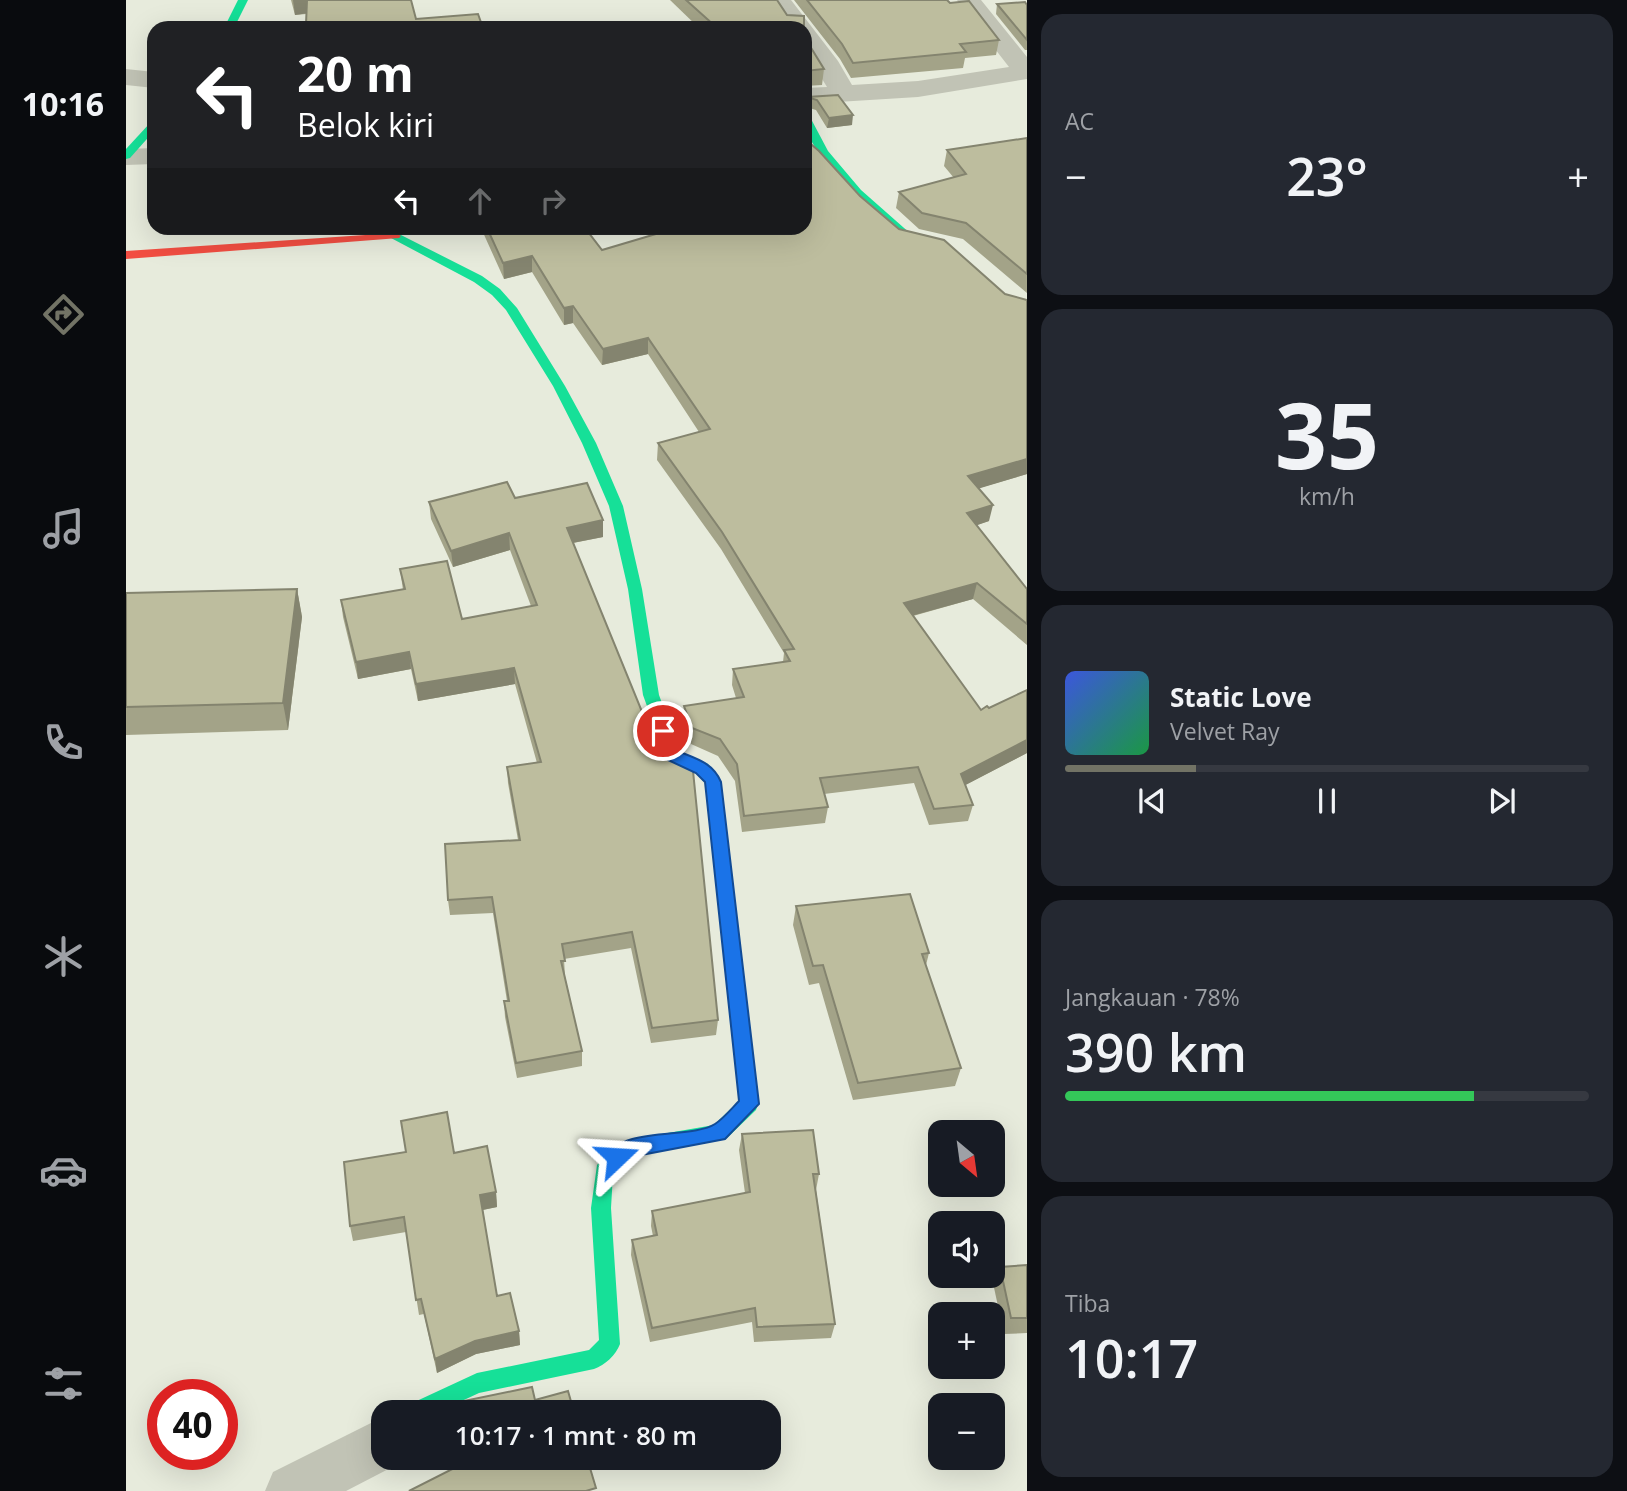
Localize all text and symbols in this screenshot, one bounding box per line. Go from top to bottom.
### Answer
text: 20 m [297,40,414,106]
icon: left [182,49,273,140]
text: 10:16 [22,82,104,125]
text: Belok kiri [297,103,434,146]
text: AC [1065,105,1094,137]
text: 23° [1286,140,1368,211]
text: − [1065,150,1087,202]
text: + [1567,150,1589,202]
icon: left [388,182,426,220]
icon: ahead [461,182,499,220]
icon: right [534,182,572,220]
icon: directions [39,290,88,339]
text: 35 [1275,372,1379,496]
text: km/h [1299,480,1355,512]
icon: music [39,504,88,553]
text: Static Love [1170,679,1312,715]
pin [633,701,693,761]
icon: arrive [644,712,682,750]
text: Velvet Ray [1170,715,1280,747]
icon: phone [39,718,88,767]
icon: previous [1133,782,1171,820]
icon: pause [1308,782,1346,820]
icon: next [1483,782,1521,820]
icon: climate [39,932,88,981]
text: Jangkauan · 78% [1065,981,1240,1013]
text: 390 km [1065,1016,1247,1087]
position arrow [580,1120,654,1194]
north arrow [928,1120,1004,1197]
map controls [928,1120,1005,1470]
icon: car [39,1146,88,1195]
button: sound [928,1211,1005,1288]
text: Tiba [1065,1287,1110,1319]
button: + [928,1302,1005,1379]
text: 10:17 [1065,1322,1198,1393]
icon: filters [39,1359,88,1408]
speed limit sign: 40 [147,1379,238,1470]
button: − [928,1393,1005,1470]
text: 10:17 · 1 mnt · 80 m [455,1417,697,1453]

